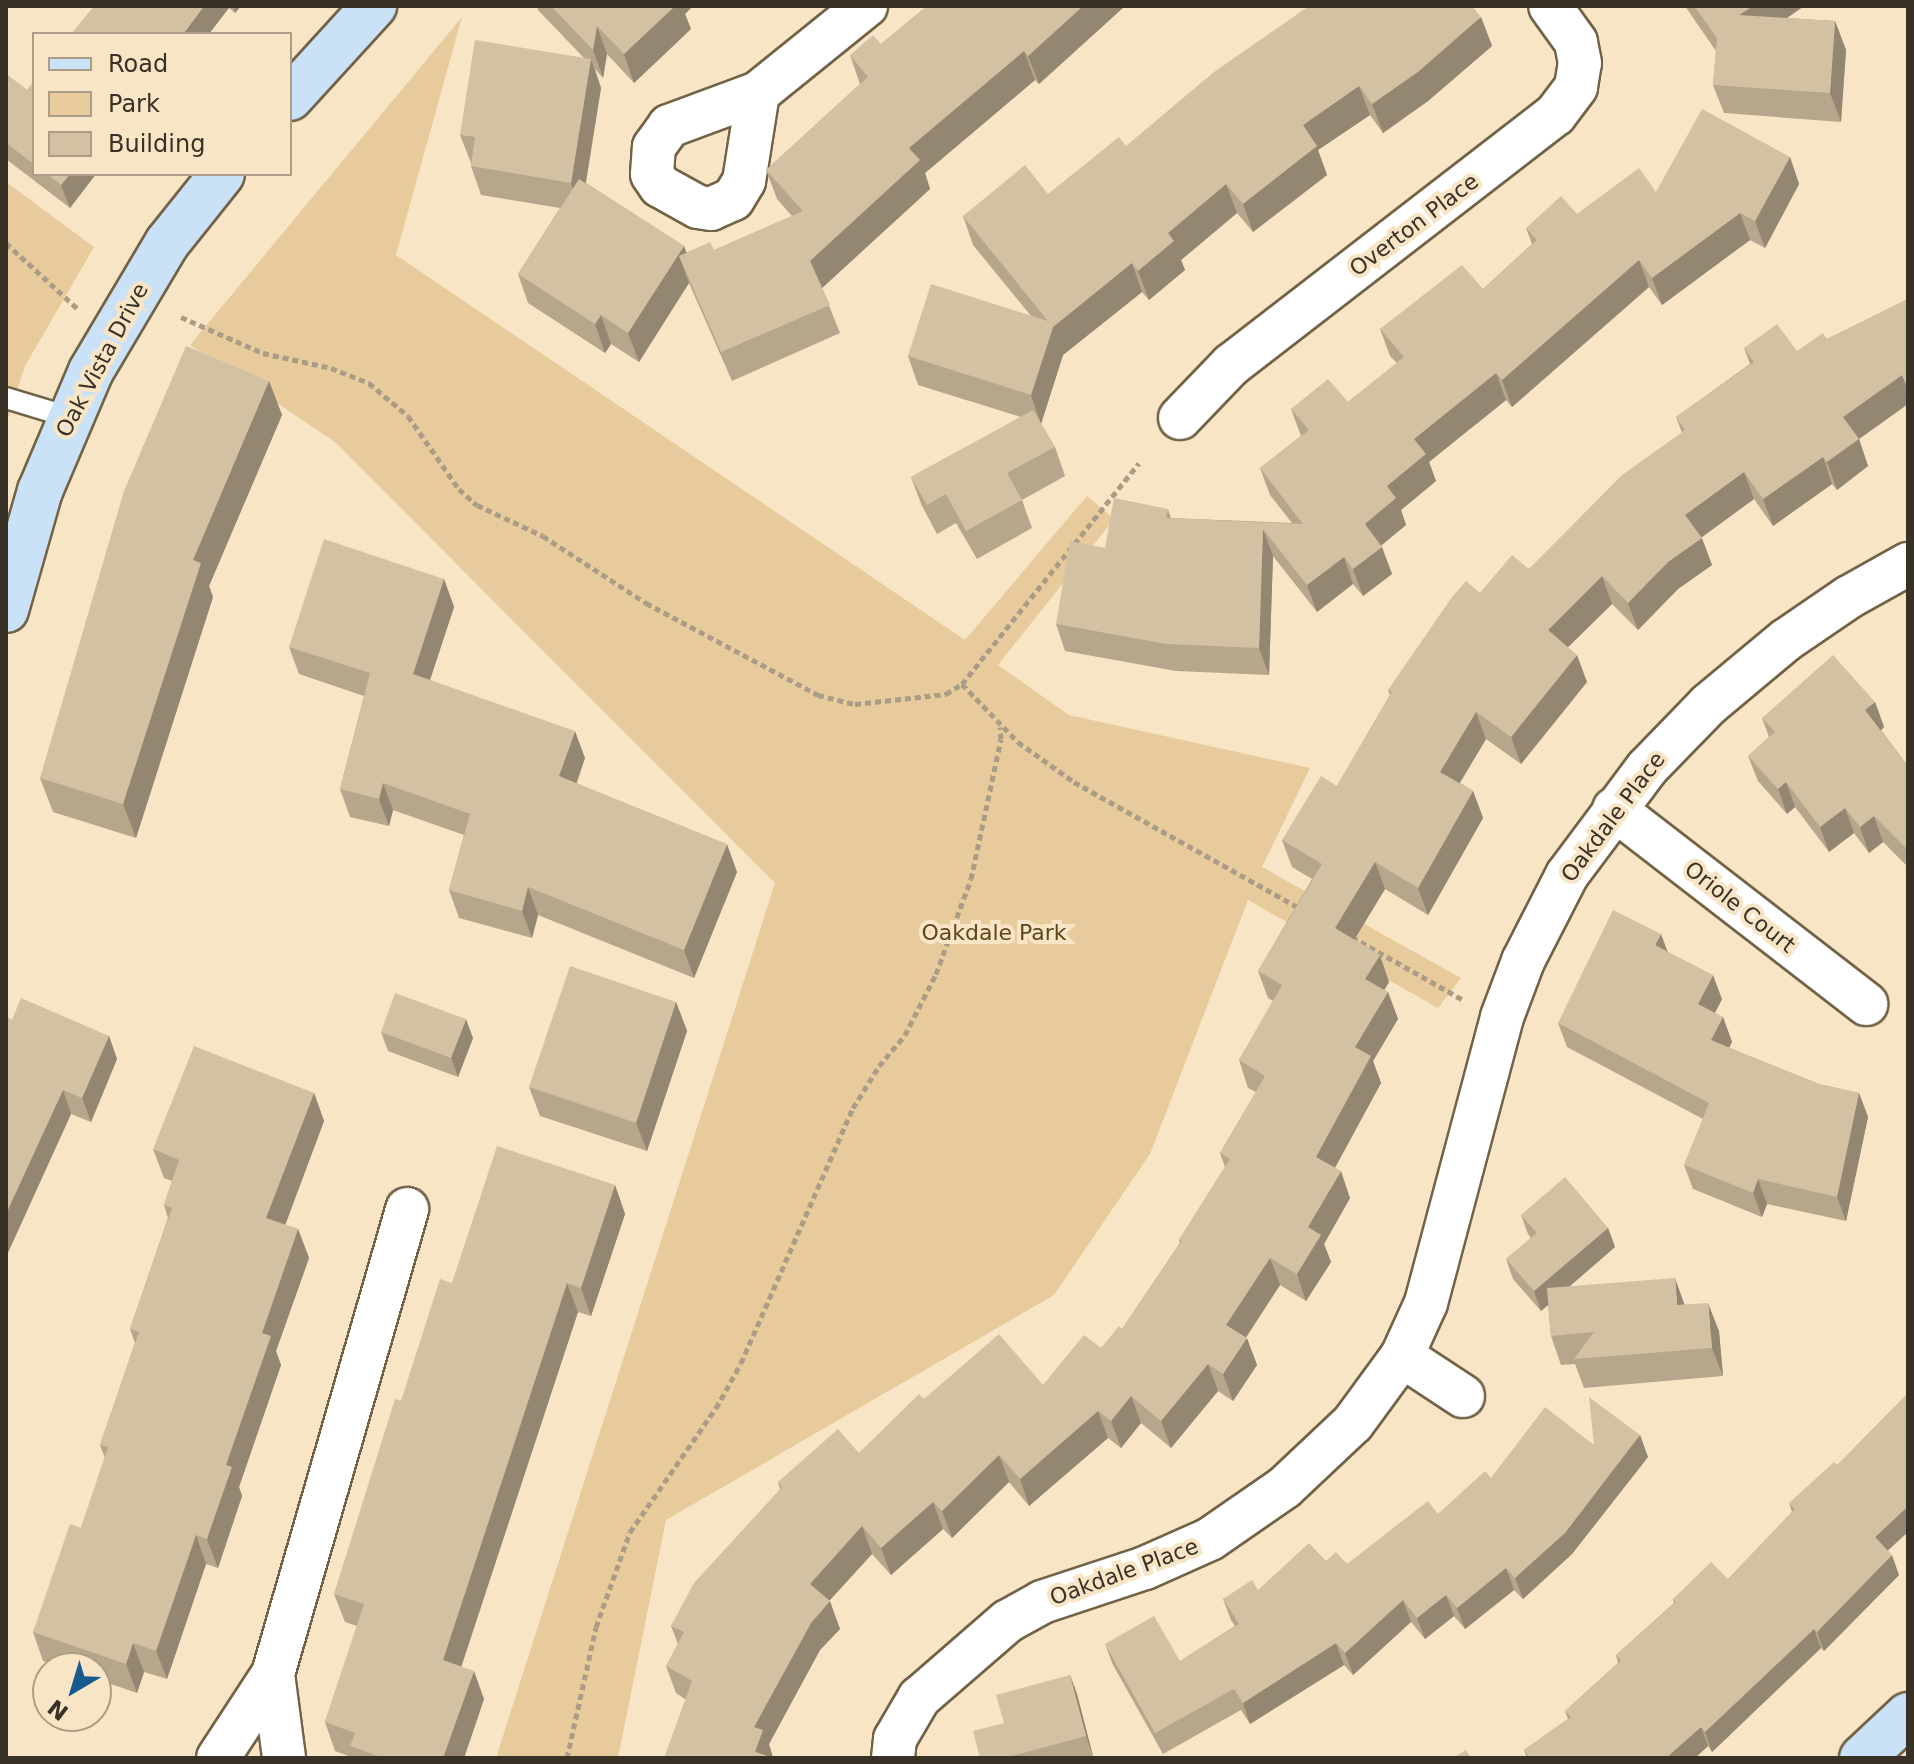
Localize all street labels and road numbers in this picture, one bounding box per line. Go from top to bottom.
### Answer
street label: Overton Place [1344,168,1484,282]
street label: Oak Vista Drive [50,279,154,441]
street label: Oakdale Place [1555,747,1671,887]
street label: Oriole Court [1679,856,1801,958]
street label: Oakdale Place [1046,1533,1202,1611]

